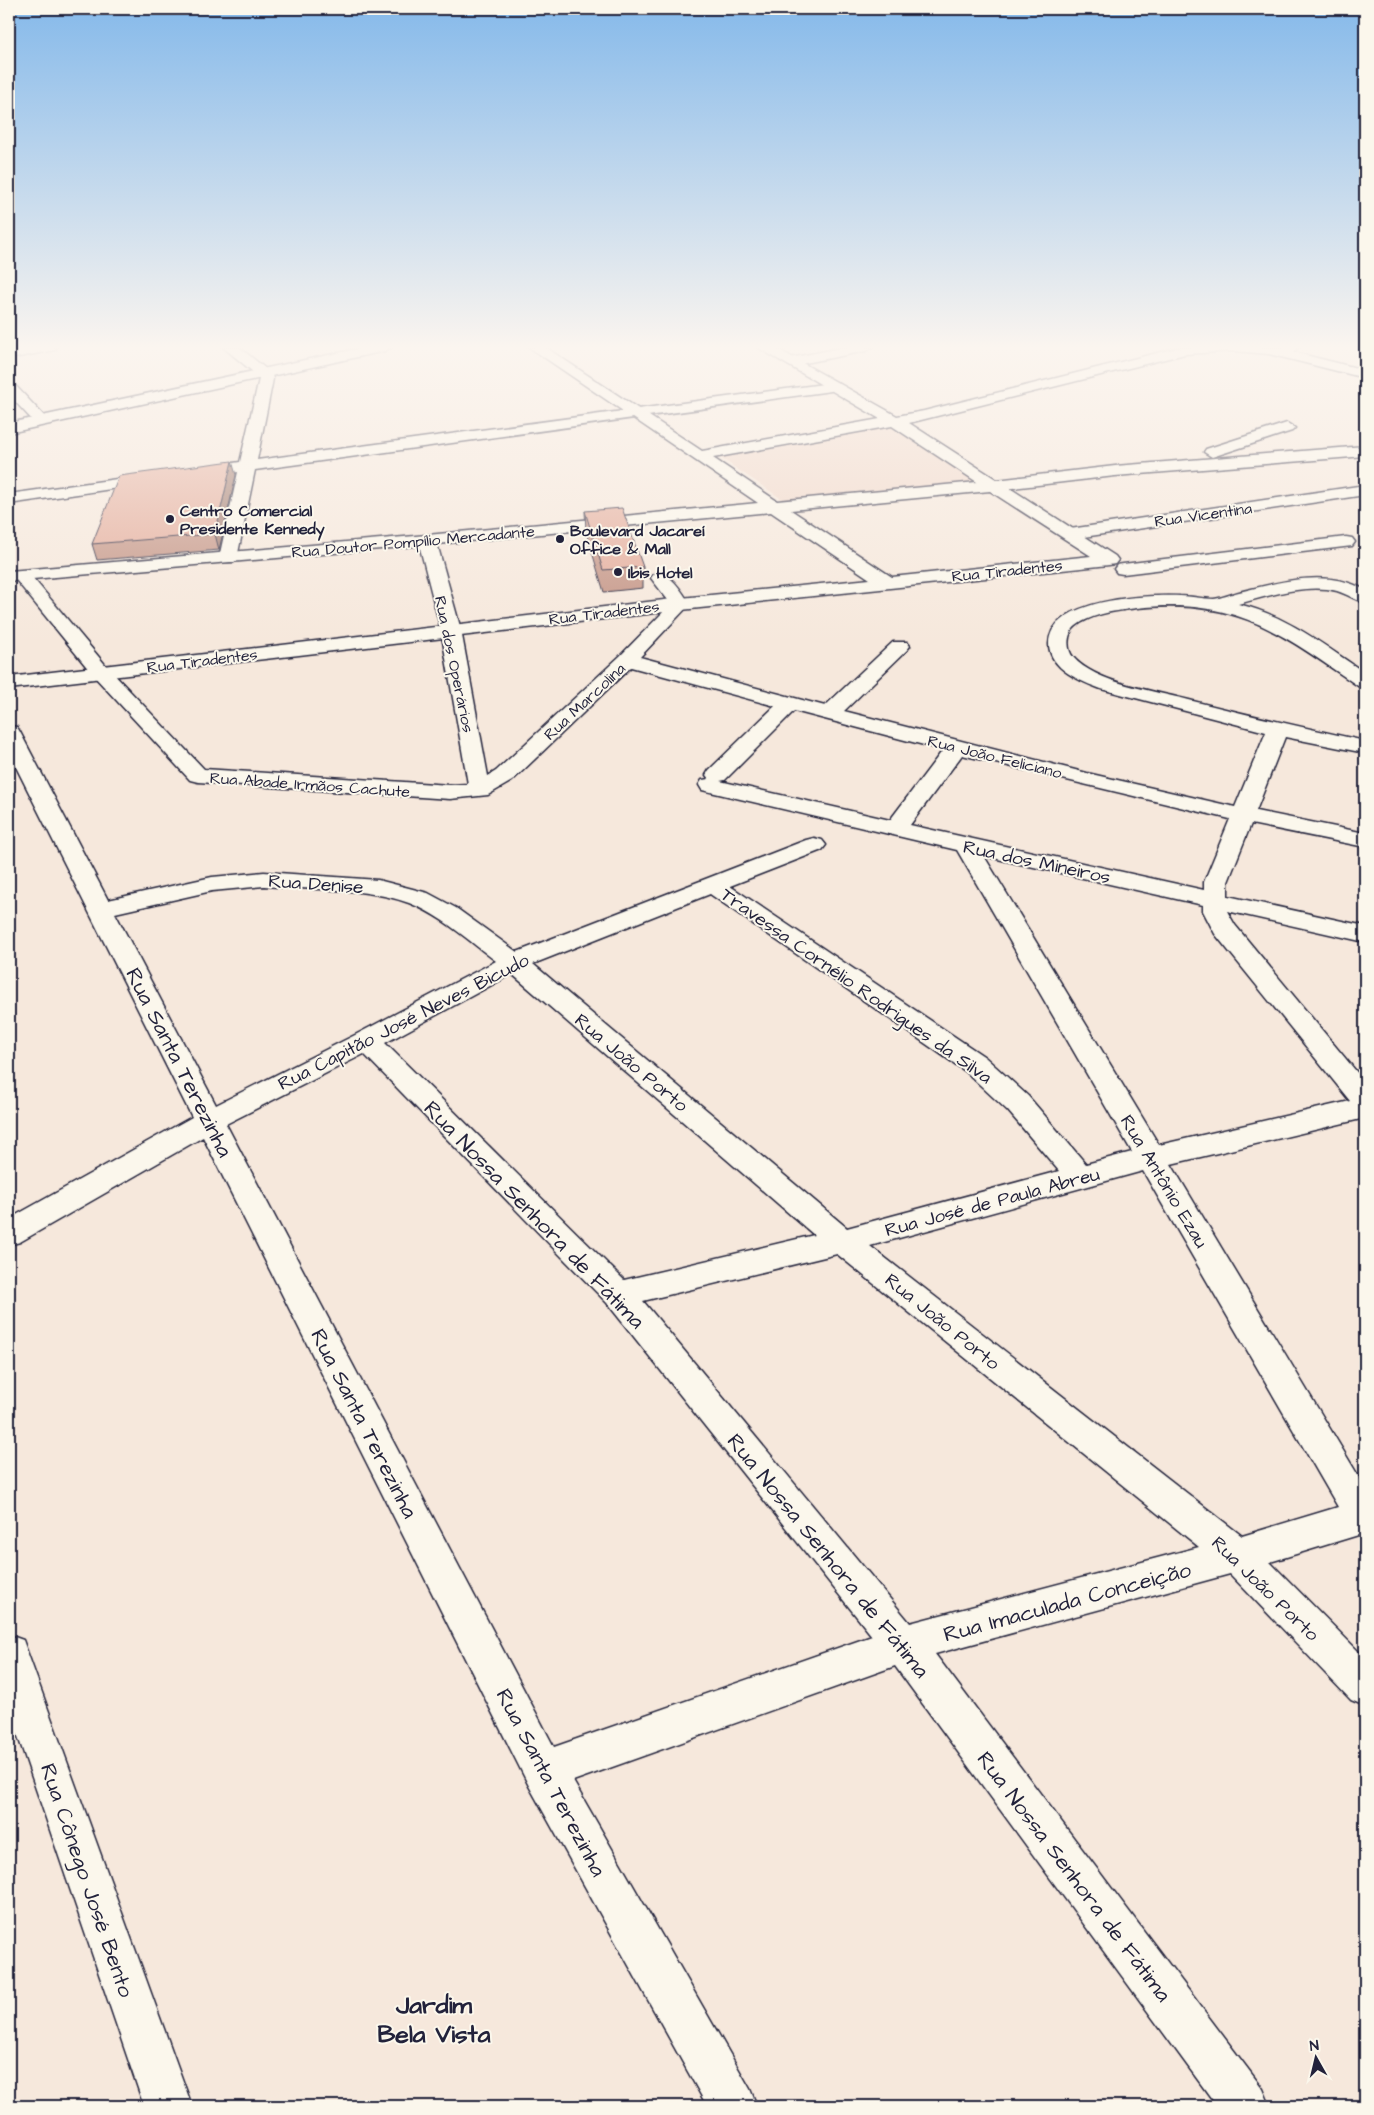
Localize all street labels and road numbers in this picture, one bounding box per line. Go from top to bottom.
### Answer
street label: Rua Vicentina [1153,497,1253,533]
street label: Rua Doutor Pompílio Mercadante [291,520,536,564]
street label: Rua Tiradentes [951,554,1064,588]
street label: Rua dos Operários [429,594,479,735]
street label: Rua Tiradentes [547,595,661,631]
street label: Rua Tiradentes [145,643,259,679]
street label: Rua Marcolina [539,658,630,745]
street label: Rua João Feliciano [925,730,1064,784]
street label: Rua Abade Irmãos Cachute [209,767,411,803]
street label: Rua dos Mineiros [961,834,1113,891]
street label: Rua Denise [267,868,364,901]
street label: Travessa Cornélio Rodrigues da Silva [714,882,998,1092]
street label: Rua Capitão José Neves Bicudo [273,947,534,1098]
street label: Rua Santa Terezinha [117,963,240,1163]
street label: Rua João Porto [568,1008,694,1119]
street label: Rua Nossa Senhora de Fátima [416,1094,652,1336]
street label: Rua Antônio Ezau [1113,1110,1214,1254]
street label: Rua José de Paula Abreu [882,1161,1103,1244]
street label: Rua João Porto [879,1267,1006,1377]
street label: Rua Santa Terezinha [302,1324,425,1524]
street label: Rua Nossa Senhora de Fátima [719,1427,936,1685]
street label: Rua João Porto [1205,1530,1325,1648]
street label: Rua Imaculada Conceição [940,1554,1195,1650]
street label: Rua Santa Terezinha [488,1683,613,1882]
street label: Rua Nossa Senhora de Fátima [969,1745,1178,2009]
street label: Rua Cônego José Bento [31,1759,141,2003]

